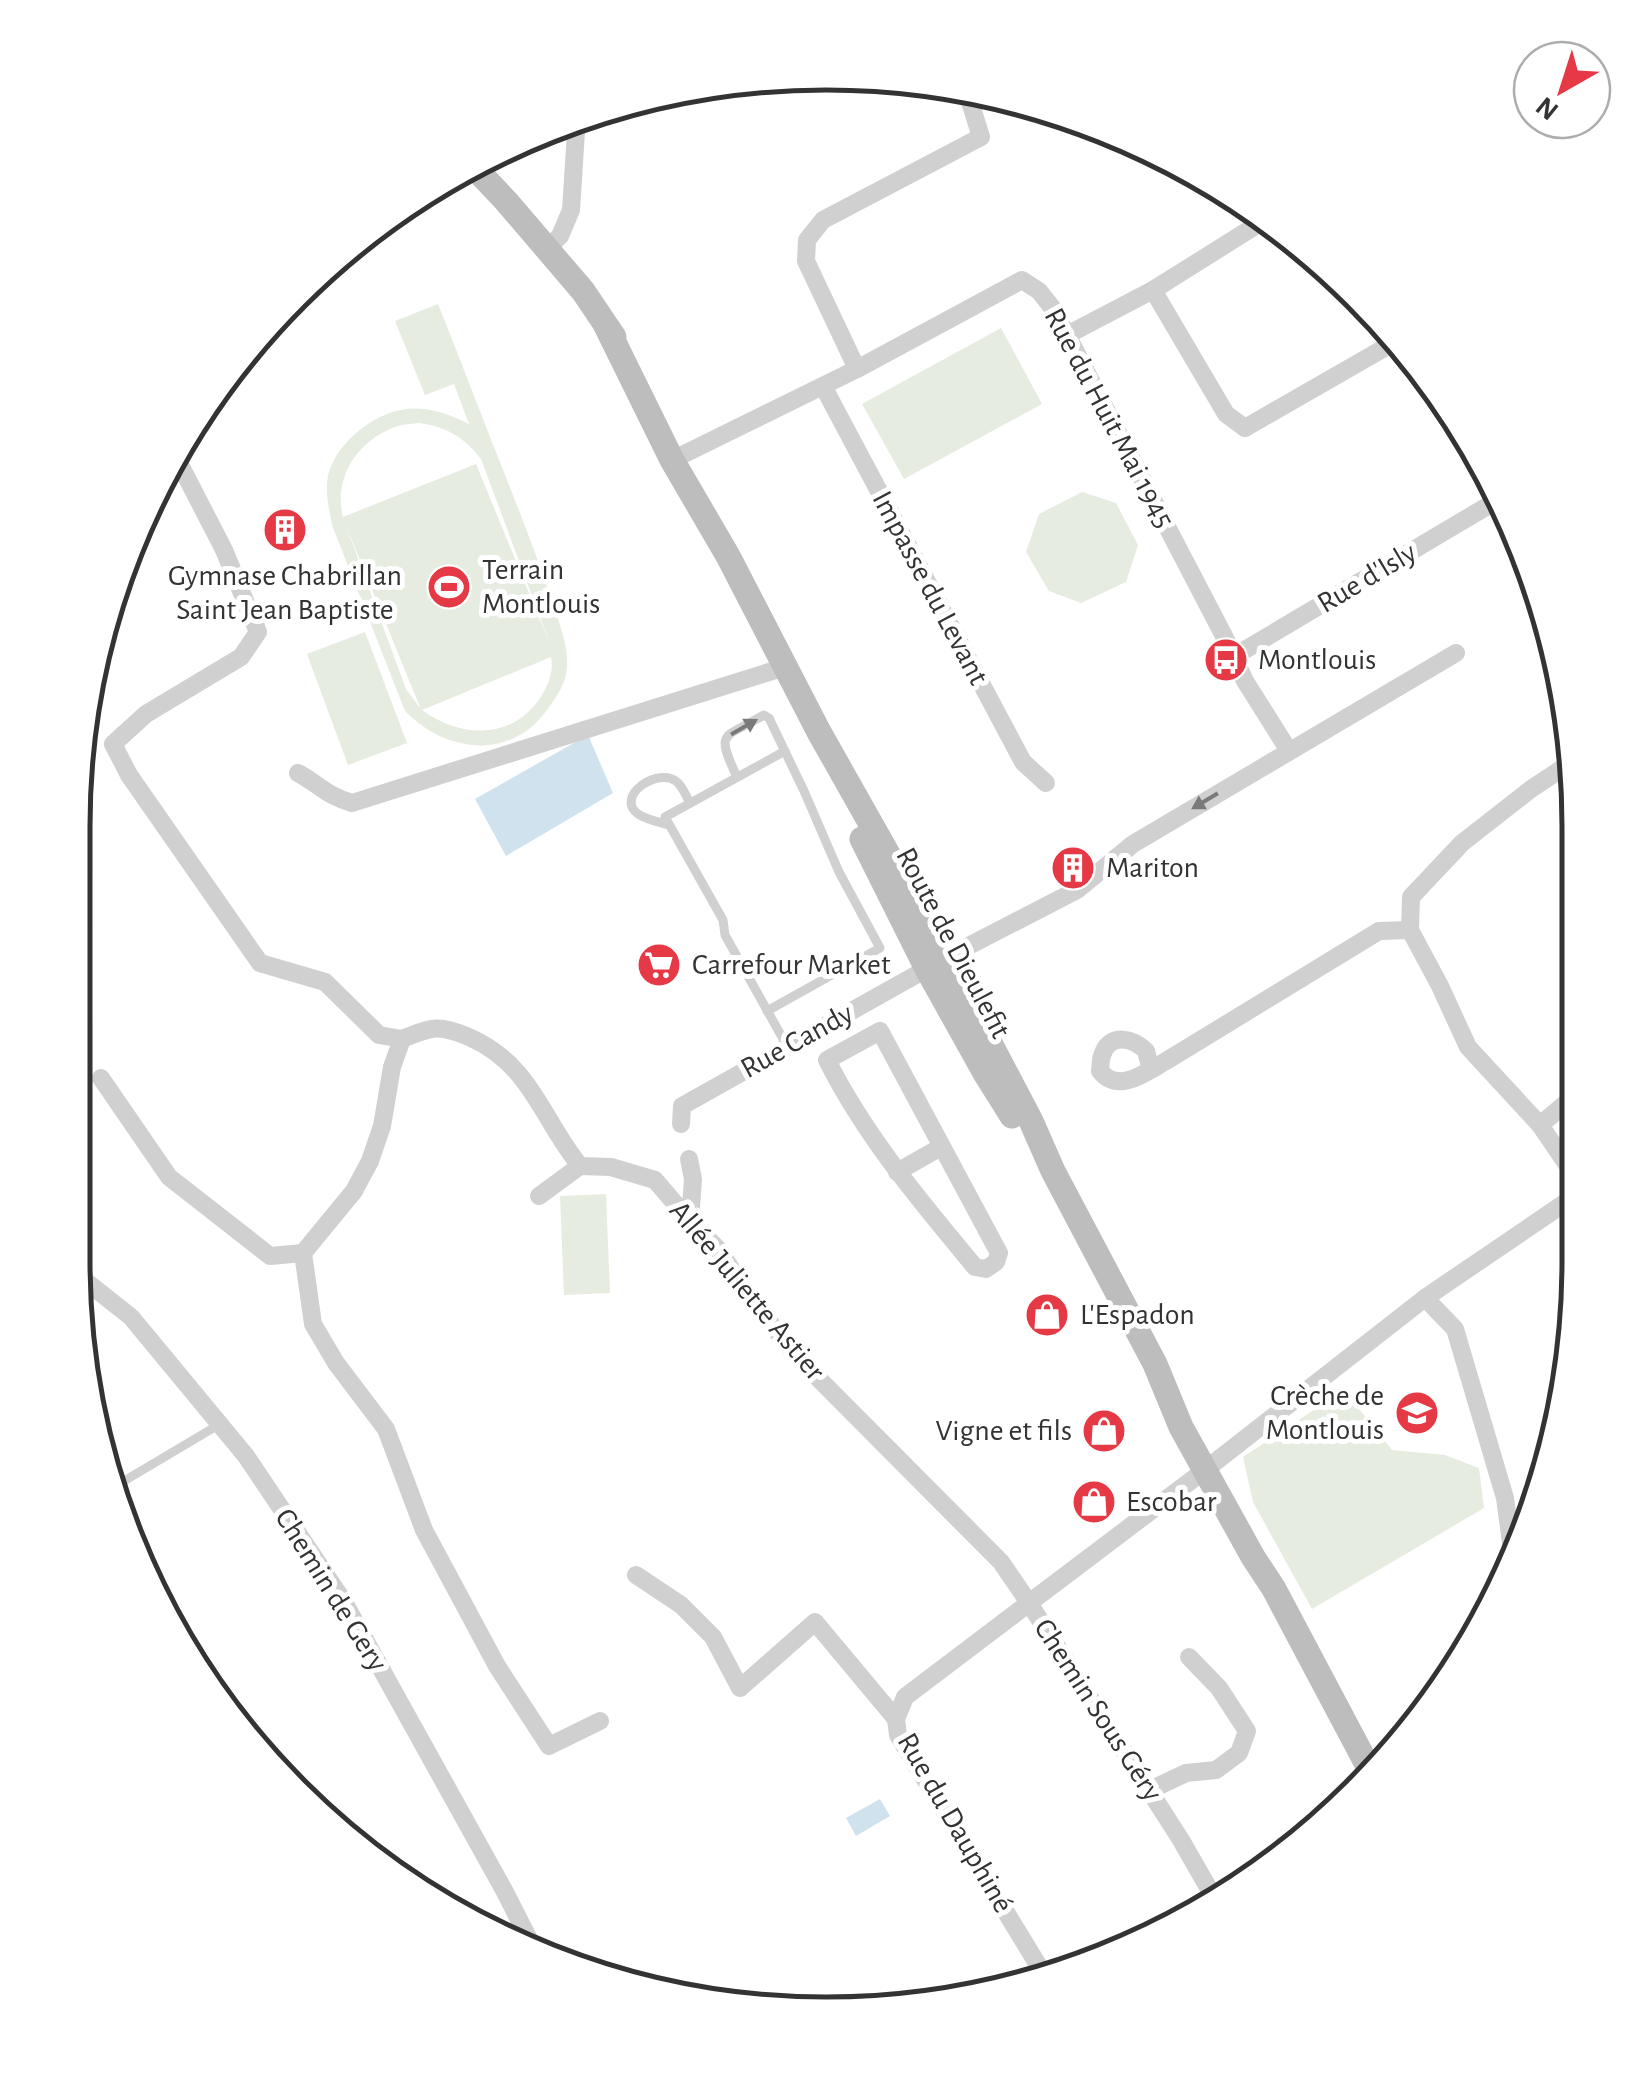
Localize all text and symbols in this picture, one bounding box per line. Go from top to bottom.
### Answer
north arrow [1512,40,1612,140]
text: N [1531,91,1564,125]
street label: Rue du Huit Mai 1945 [1038,303,1180,533]
street label: Impasse du Levant [866,486,994,690]
building icon: Gymnase Chabrillan Saint Jean Baptiste [262,507,308,553]
street label: Rue d'Isly [1312,537,1422,619]
place label: Terrain Montlouis [482,555,600,619]
place label: Gymnase Chabrillan Saint Jean Baptiste [168,561,402,625]
sports icon: Terrain Montlouis [426,564,472,610]
bus stop icon: Montlouis [1203,637,1249,683]
place label: Montlouis [1258,645,1376,675]
one-way arrow [730,718,759,735]
one-way arrow [1191,792,1219,809]
street label: Route de Dieulefit [890,843,1016,1044]
building icon: Mariton [1050,845,1096,891]
place label: Mariton [1106,853,1199,883]
supermarket icon: Carrefour Market [636,942,682,988]
place label: Carrefour Market [692,950,891,980]
street label: Rue Candy [736,998,858,1084]
street label: Allée Juliette Astier [664,1196,831,1387]
shop icon: L'Espadon [1024,1292,1070,1338]
place label: L'Espadon [1080,1300,1195,1330]
place label: Crèche de Montlouis [1266,1381,1384,1445]
school or university icon: Crèche de Montlouis [1394,1390,1440,1436]
shop icon: Vigne et fils [1081,1408,1127,1454]
place label: Vigne et fils [935,1416,1072,1446]
shop icon: Escobar [1071,1479,1117,1525]
place label: Escobar [1126,1487,1217,1517]
street label: Chemin de Gery [269,1504,393,1677]
street label: Chemin Sous Géry [1028,1614,1168,1807]
street label: Rue du Dauphiné [892,1728,1018,1918]

